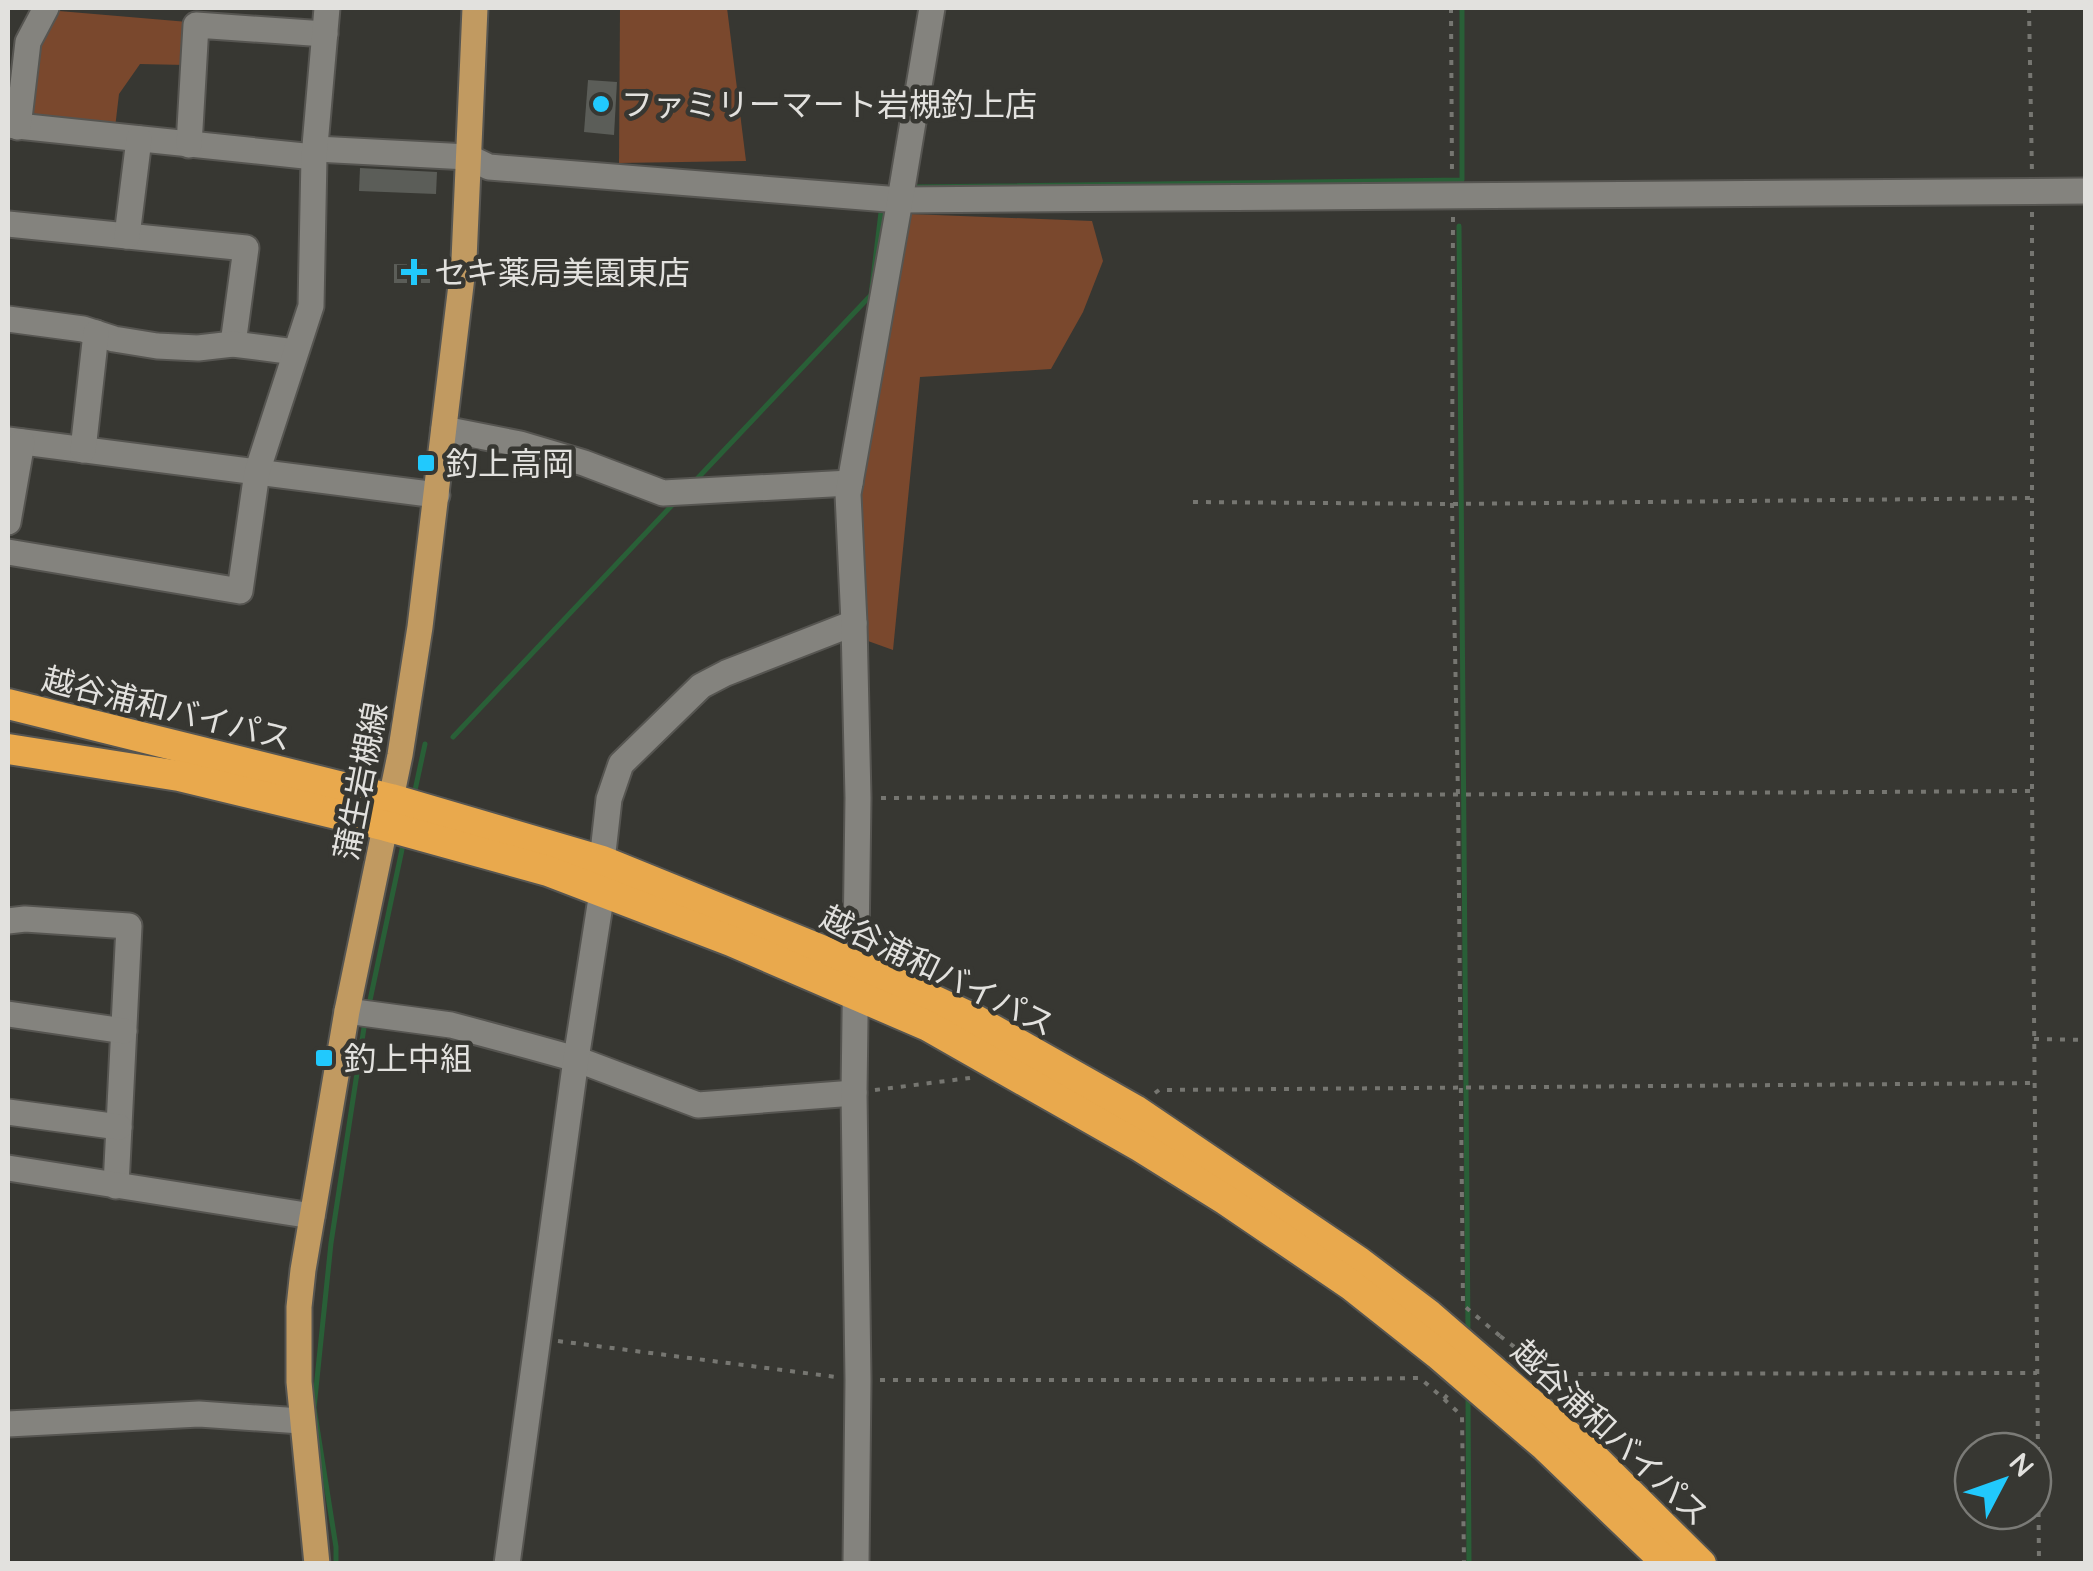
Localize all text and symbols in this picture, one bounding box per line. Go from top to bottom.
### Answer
place label: ファミリーマート岩槻釣上店 [621,84,1037,124]
marker: ファミリーマート岩槻釣上店 [590,93,612,115]
place label: セキ薬局美園東店 [434,252,690,292]
marker: セキ薬局美園東店 [403,261,425,283]
place label: 釣上高岡 [446,443,574,483]
marker: 釣上高岡 [415,452,437,474]
street label: 越谷浦和バイパス [38,658,296,758]
street label: 蒲生岩槻線 [325,699,395,863]
street label: 越谷浦和バイパス [814,896,1062,1044]
place label: 釣上中組 [344,1038,472,1078]
marker: 釣上中組 [313,1047,335,1069]
street label: 越谷浦和バイパス [1504,1330,1718,1534]
north arrow [1953,1431,2053,1531]
text: N [2002,1445,2042,1484]

